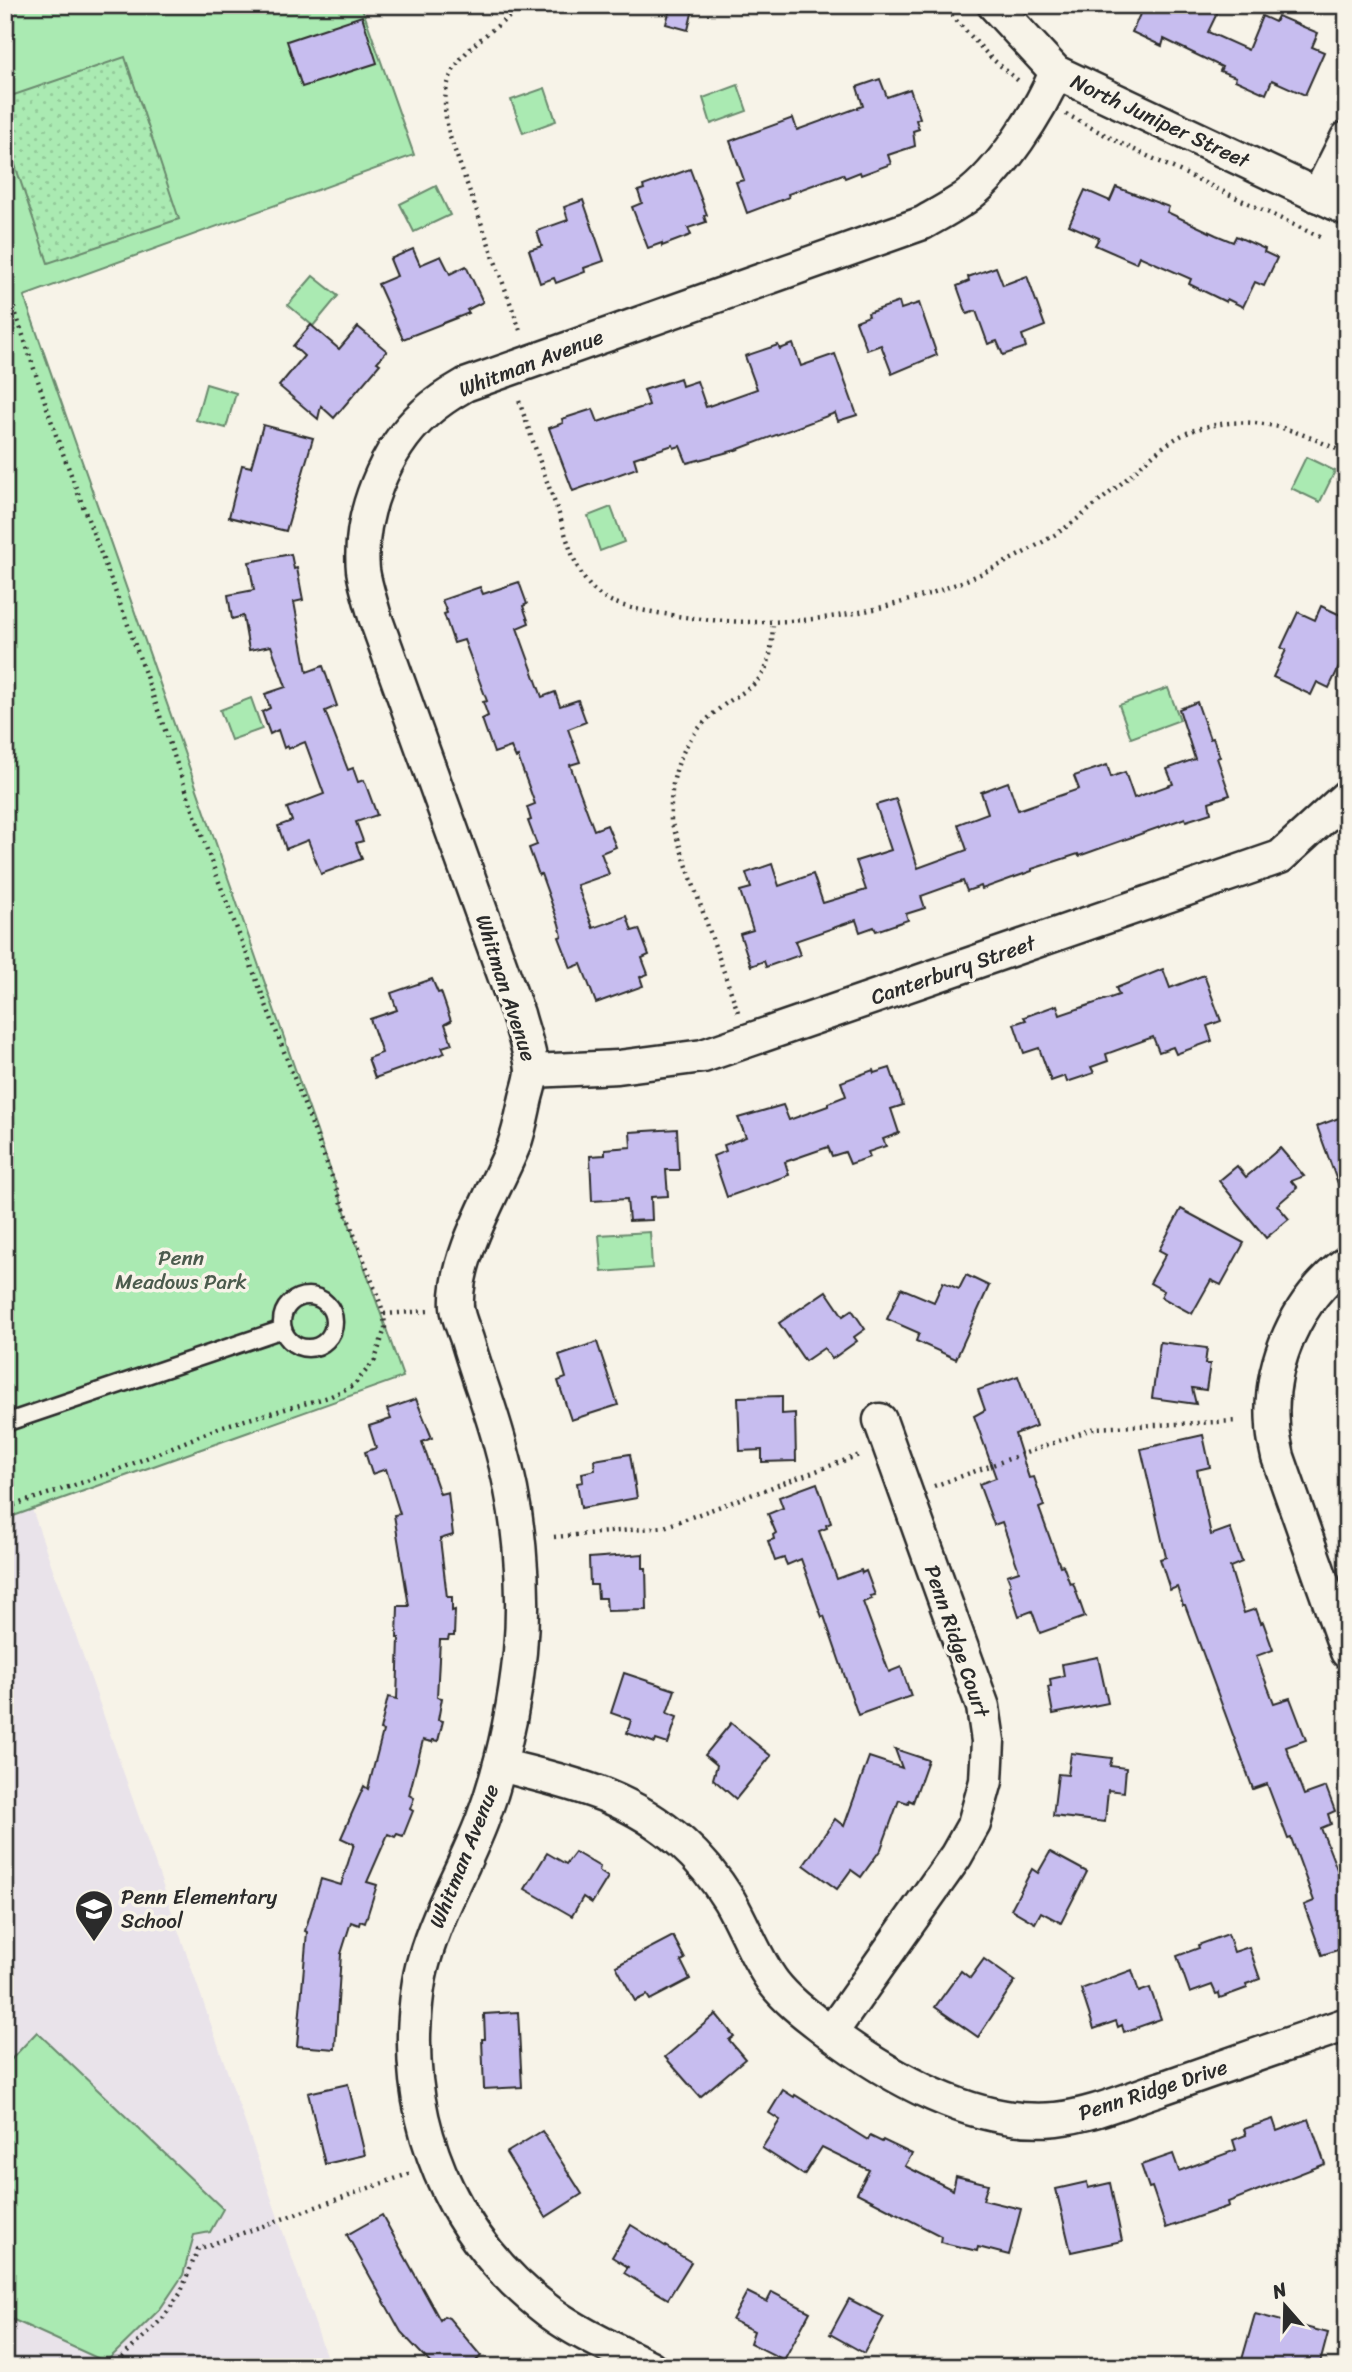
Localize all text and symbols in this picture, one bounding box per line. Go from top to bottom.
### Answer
street label: North Juniper Street [1064,63,1257,180]
street label: Whitman Avenue [453,318,609,408]
street label: Whitman Avenue [464,909,548,1067]
street label: Canterbury Street [865,924,1042,1016]
park label: Penn Meadows Park [115,1239,247,1301]
street label: Penn Ridge Court [913,1560,1001,1724]
street label: Whitman Avenue [418,1778,510,1934]
place label: Penn Elementary School [121,1878,277,1940]
school or university icon: Penn Elementary School [73,1888,115,1943]
street label: Penn Ridge Drive [1073,2048,1233,2132]
north arrow [1250,2270,1320,2340]
text: N [1267,2272,1292,2309]

